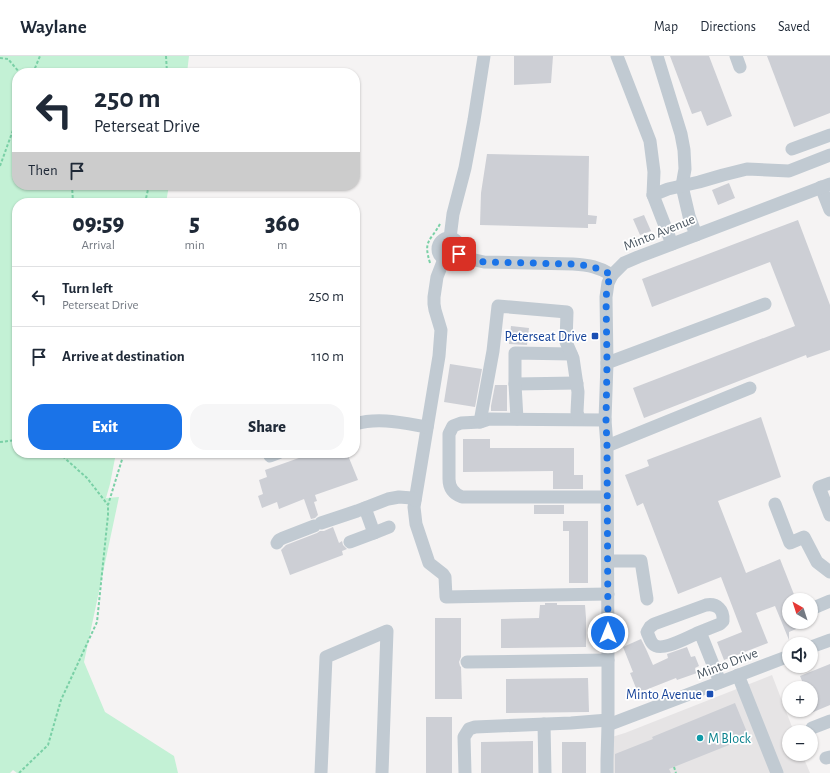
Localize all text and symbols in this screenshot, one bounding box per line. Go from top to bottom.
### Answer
text: Waylane [20,18,87,37]
text: Map [654,20,678,34]
text: Directions [700,20,756,34]
text: Saved [778,20,810,34]
icon: left [28,84,80,136]
text: 250 m [94,85,161,113]
text: Peterseat Drive [94,118,200,136]
icon: arrive [66,160,88,182]
text: Then [28,163,58,178]
text: 09:59 [72,212,124,236]
text: 5 [189,212,200,236]
text: 360 [265,212,300,236]
street label: Minto Avenue [622,212,697,254]
pin [442,237,476,271]
text: Arrival [81,239,115,252]
text: min [184,239,205,252]
text: m [277,239,288,252]
icon: arrive [448,243,470,265]
text: Turn left [62,281,113,296]
icon: left [28,286,50,308]
text: 250 m [309,289,344,304]
text: Peterseat Drive [62,299,139,312]
place label: Peterseat Drive [505,330,587,344]
marker: Peterseat Drive [590,331,600,341]
icon: arrive [28,346,50,368]
text: Arrive at destination [62,349,185,364]
text: 110 m [311,349,344,364]
button: Exit [28,404,182,450]
button: Share [190,404,344,450]
north arrow [782,593,818,629]
map controls [782,593,818,761]
position arrow [587,612,629,654]
button: sound [782,637,818,673]
street label: Minto Drive [695,646,760,682]
button: + [782,681,818,717]
place label: Minto Avenue [626,688,702,702]
marker: Minto Avenue [705,689,715,699]
button: − [782,725,818,761]
place label: M Block [708,732,752,746]
marker: M Block [695,733,705,743]

